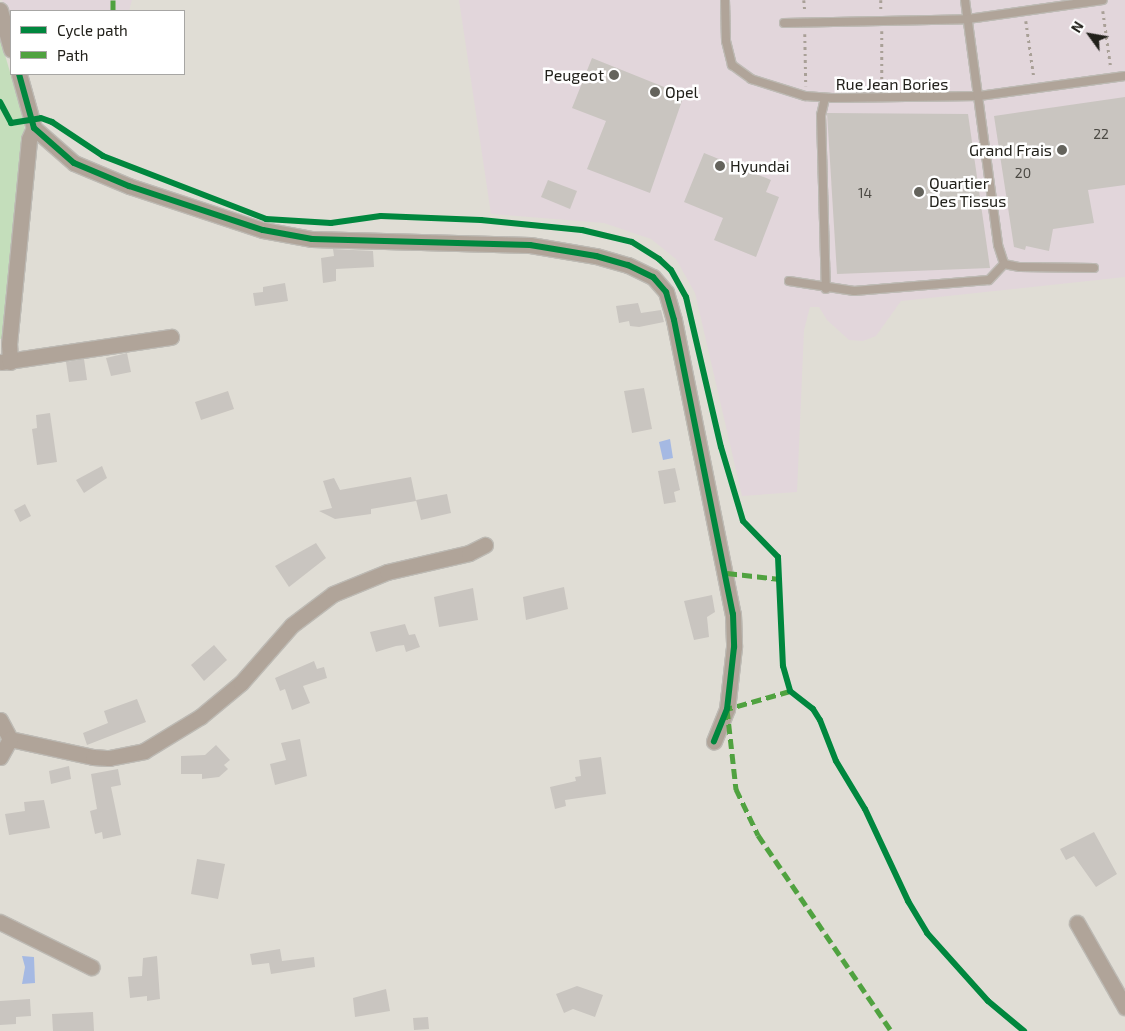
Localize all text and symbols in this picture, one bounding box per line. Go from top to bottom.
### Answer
legend [10,10,185,75]
north arrow [1065,10,1115,60]
text: N [1067,18,1087,36]
text: Cycle path [57,21,128,39]
text: Path [57,46,88,64]
place label: Peugeot [544,65,604,85]
marker: Peugeot [608,69,620,81]
street label: Rue Jean Bories [836,74,948,94]
place label: Opel [665,82,698,102]
marker: Opel [649,86,661,98]
house number: 22 [1093,126,1109,142]
place label: Grand Frais [969,140,1052,160]
marker: Grand Frais [1056,144,1068,156]
place label: Hyundai [730,156,789,176]
marker: Hyundai [714,160,726,172]
house number: 20 [1015,165,1031,181]
place label: Quartier Des Tissus [929,173,1007,211]
house number: 14 [858,185,872,201]
marker: Quartier Des Tissus [913,186,925,198]

